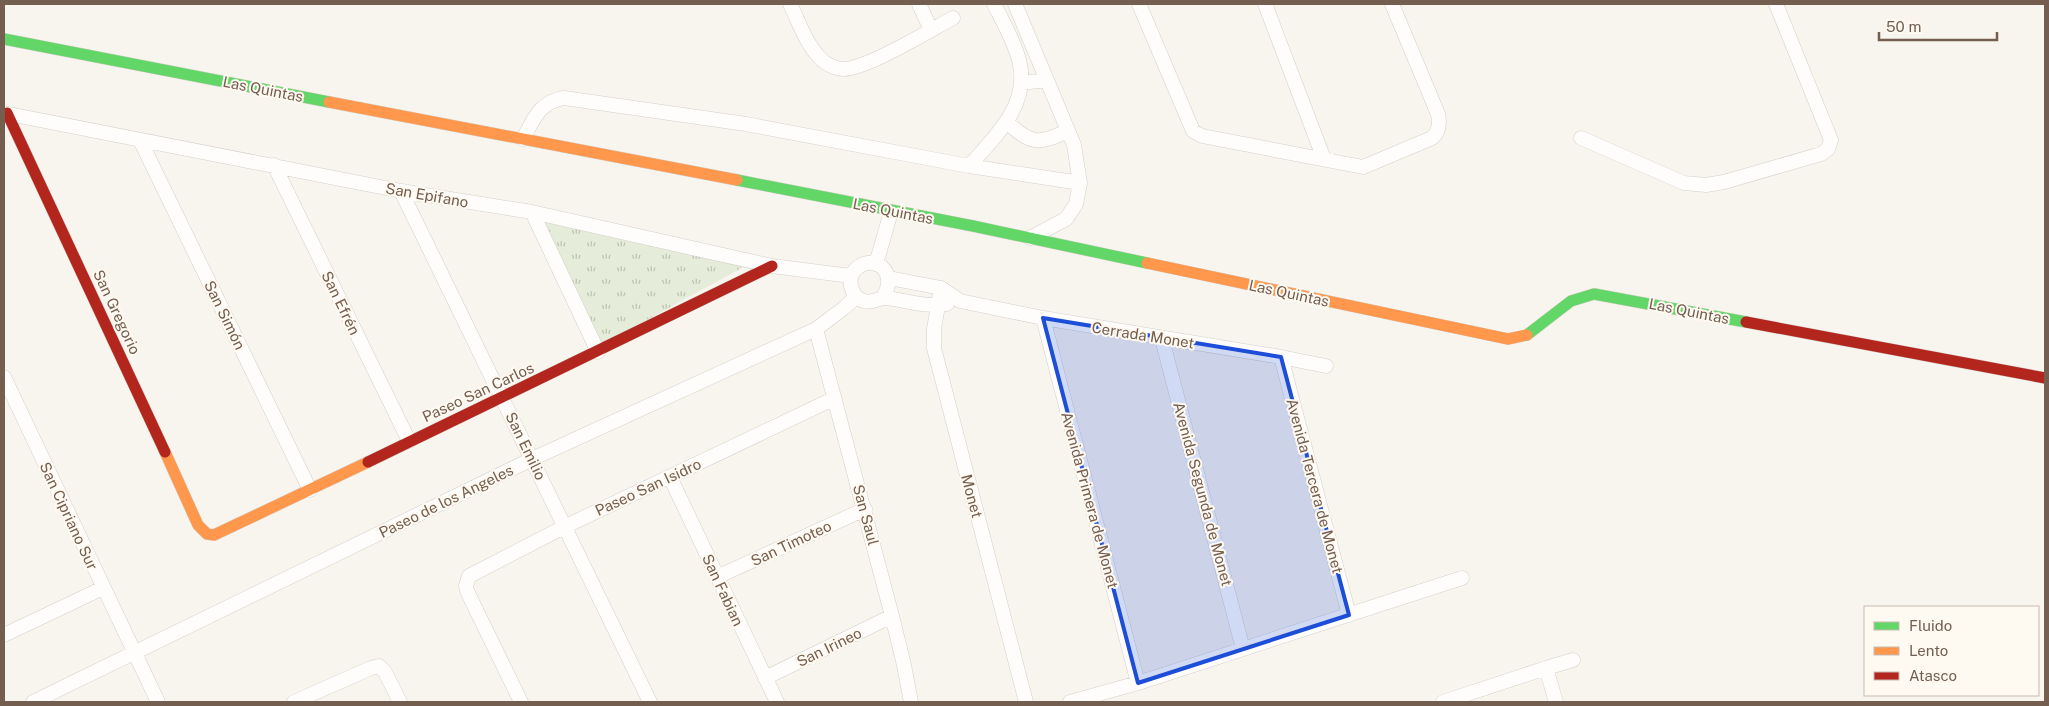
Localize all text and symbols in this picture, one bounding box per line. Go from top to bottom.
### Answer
scale bar [1879,10,1996,42]
text: 50 m [1886,18,1921,35]
street label: Las Quintas [221,73,305,105]
street label: San Epifano [384,179,470,211]
street label: Las Quintas [851,195,935,227]
street label: San Gregorio [90,267,144,357]
street label: San Efrén [318,268,364,338]
street label: Las Quintas [1247,276,1331,310]
street label: San Simón [201,278,249,352]
street label: Las Quintas [1647,295,1731,327]
street label: Cerrada Monet [1090,318,1196,352]
street label: Paseo San Carlos [420,359,536,425]
street label: Avenida Tercera de Monet [1283,397,1347,575]
street label: Avenida Segunda de Monet [1170,400,1236,588]
street label: San Emilio [502,409,550,483]
street label: Avenida Primera de Monet [1058,410,1122,590]
street label: Paseo San Isidro [592,455,704,519]
street label: San Cipriano Sur [37,459,101,573]
street label: Paseo de los Angeles [376,461,516,541]
street label: Monet [958,472,986,520]
street label: San Saul [850,483,882,547]
street label: San Timoteo [748,517,834,569]
street label: San Fabian [699,551,747,629]
legend [1864,606,2039,696]
text: Fluido [1909,617,1952,634]
street label: San Irineo [794,624,864,670]
text: Lento [1909,642,1948,659]
text: Atasco [1909,667,1957,684]

